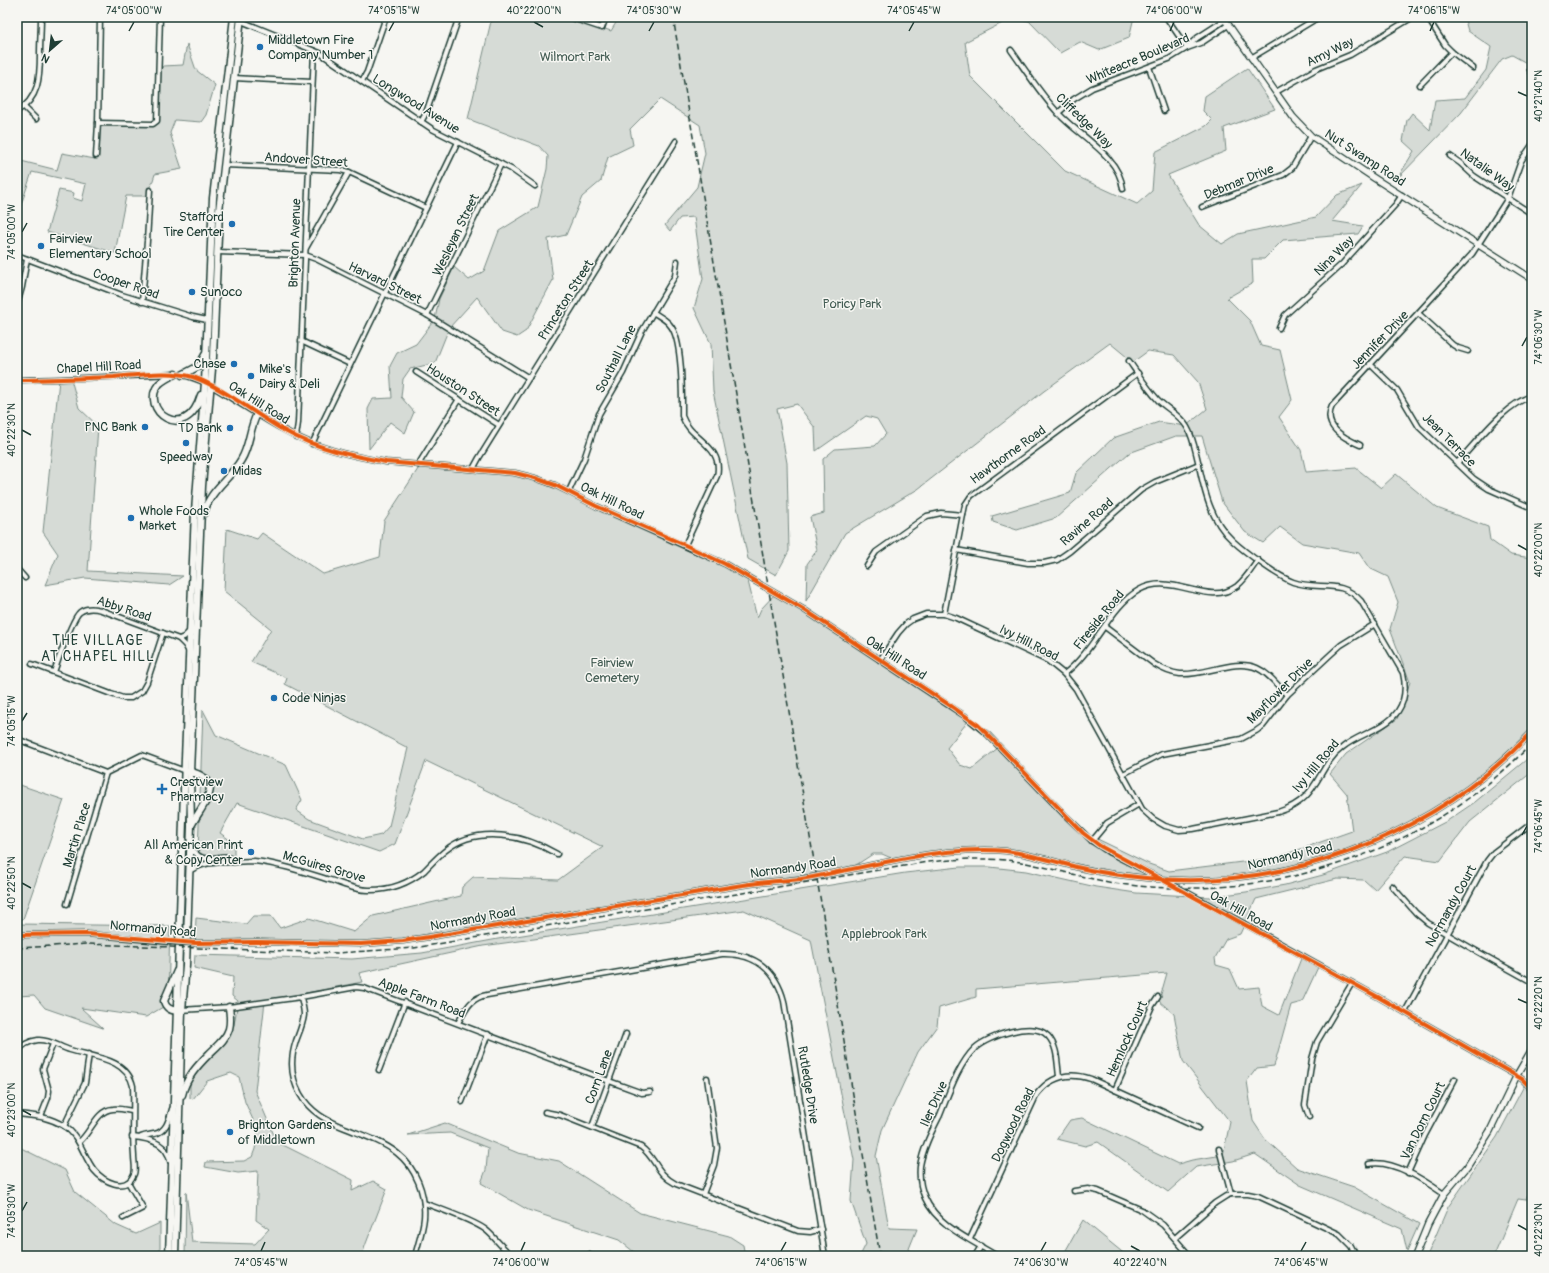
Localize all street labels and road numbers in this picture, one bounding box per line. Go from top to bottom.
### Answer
street label: Whiteacre Boulevard [1084,30,1192,88]
street label: Amy Way [1304,33,1357,70]
street label: Longwood Avenue [369,71,463,138]
street label: Cliffedge Way [1052,90,1116,152]
street label: Nut Swamp Road [1322,126,1408,190]
street label: Natalie Way [1457,145,1518,195]
street label: Andover Street [264,149,349,171]
street label: Debmar Drive [1202,161,1277,203]
street label: Wesleyan Street [429,191,483,279]
street label: Brighton Avenue [285,198,305,288]
street label: Nina Way [1311,232,1358,279]
street label: Princeton Street [535,256,597,343]
street label: Harvard Street [346,258,425,308]
street label: Cooper Road [91,265,161,303]
street label: Jennifer Drive [1348,307,1412,373]
street label: Southall Lane [592,322,640,396]
street label: Chapel Hill Road [56,357,142,377]
street label: Houston Street [423,360,504,420]
street label: Oak Hill Road [225,378,293,428]
street label: Jean Terrace [1419,410,1480,471]
street label: Hawthorne Road [967,422,1049,488]
street label: Oak Hill Road [577,479,647,523]
street label: Ravine Road [1057,495,1117,549]
street label: Fireside Road [1070,587,1128,653]
street label: Abby Road [95,593,153,625]
street label: Ivy Hill Road [997,621,1061,665]
street label: Oak Hill Road [863,632,929,684]
street label: Mayflower Drive [1244,654,1317,727]
street label: Ivy Hill Road [1289,736,1343,796]
street label: Martin Place [60,800,95,869]
street label: Normandy Road [1246,838,1334,874]
street label: McGuires Grove [281,848,368,887]
street label: Normandy Road [749,854,837,882]
street label: Normandy Court [1422,862,1480,950]
street label: Oak Hill Road [1207,887,1275,935]
street label: Normandy Road [429,904,517,934]
street label: Normandy Road [109,917,197,941]
street label: Apple Farm Road [376,974,468,1022]
street label: Hemlock Court [1103,998,1151,1080]
street label: Rutledge Drive [794,1045,822,1126]
street label: Corn Lane [582,1047,616,1106]
street label: Iler Drive [917,1078,951,1129]
street label: Van Dorn Court [1397,1079,1449,1163]
street label: Dogwood Road [988,1085,1038,1165]

